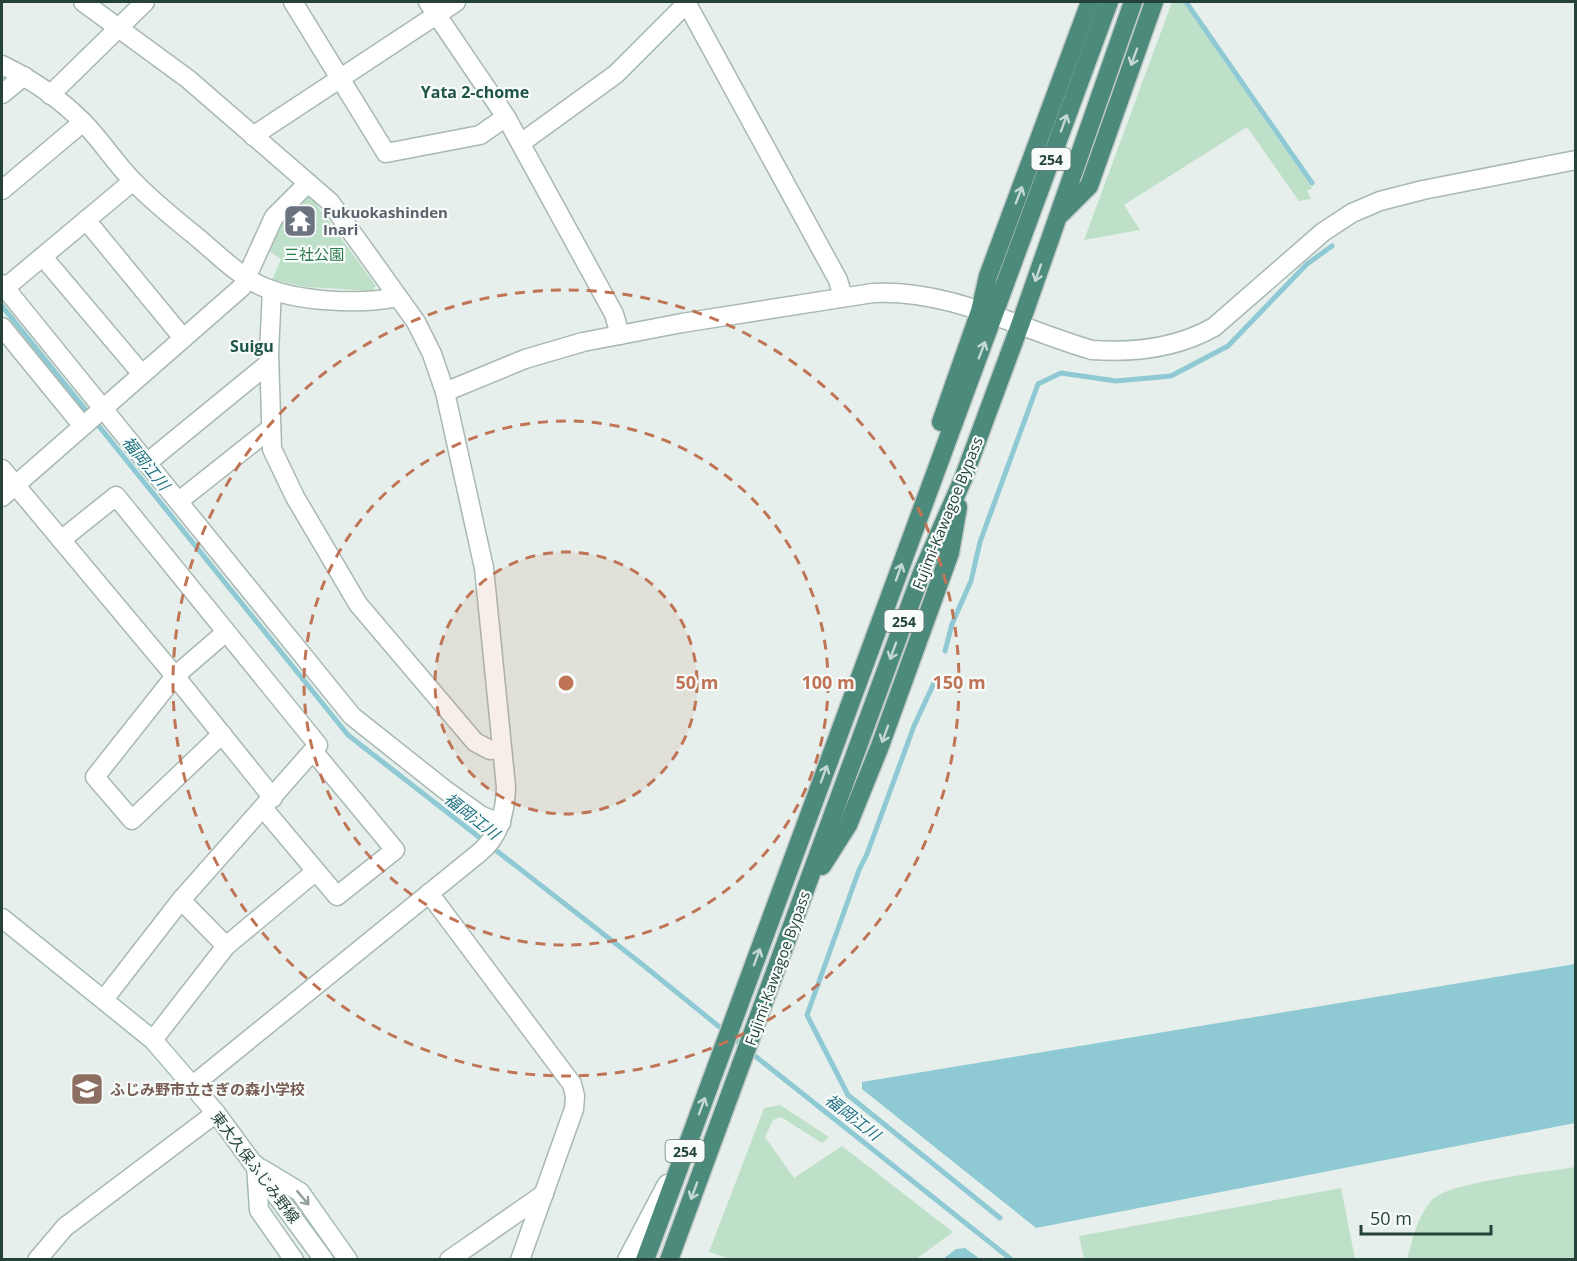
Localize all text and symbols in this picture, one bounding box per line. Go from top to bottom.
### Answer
one-way arrow [1128,47,1139,66]
district label: Yata 2-chome [421,81,529,103]
one-way arrow [1060,114,1071,133]
road number: 254 [1032,148,1070,170]
one-way arrow [1014,187,1025,205]
place label: Fukuokashinden Inari [323,202,448,239]
temple icon: Fukuokashinden Inari [282,203,318,239]
park label: 三社公園 [284,244,344,264]
one-way arrow [1032,263,1043,282]
district label: Suigu [230,335,274,357]
one-way arrow [977,341,988,359]
water label: 福岡江川 [117,431,176,496]
street label: Fujimi-Kawagoe Bypass [907,434,987,592]
one-way arrow [894,563,905,582]
road number: 254 [884,610,924,632]
one-way arrow [887,641,898,660]
text: 50 m [676,670,718,694]
text: 100 m [801,670,855,694]
text: 150 m [932,670,986,694]
centre of rings [556,673,576,693]
one-way arrow [878,725,889,743]
one-way arrow [819,766,830,784]
water label: 福岡江川 [440,788,506,846]
street label: Fujimi-Kawagoe Bypass [740,888,814,1048]
one-way arrow [752,948,763,967]
school or university icon: ふじみ野市立さぎの森小学校 [69,1071,105,1107]
place label: ふじみ野市立さぎの森小学校 [110,1079,305,1099]
water label: 福岡江川 [821,1089,887,1147]
one-way arrow [698,1097,709,1116]
street label: 東大久保ふじみ野線 [207,1107,305,1227]
road number: 254 [666,1140,704,1162]
one-way arrow [688,1181,699,1200]
one-way arrow [297,1190,310,1206]
scale bar [1361,1198,1492,1236]
text: 50 m [1370,1206,1412,1230]

